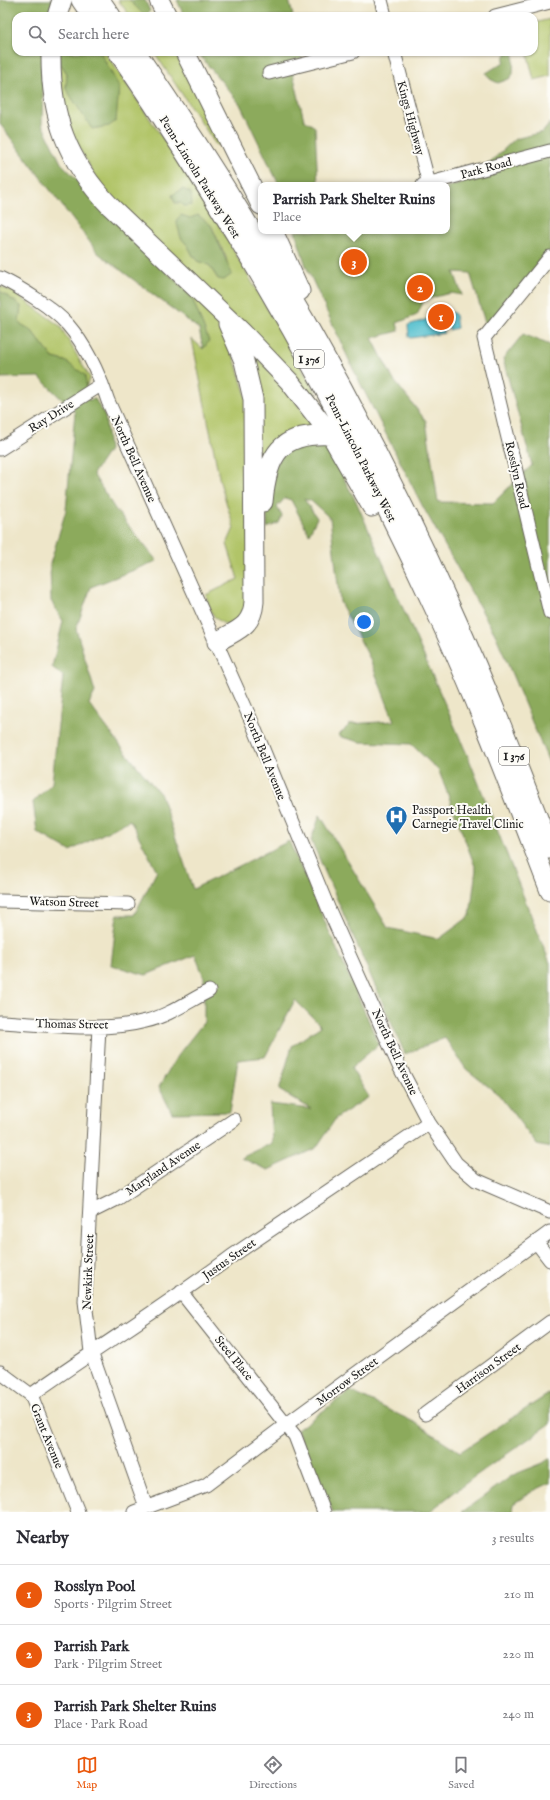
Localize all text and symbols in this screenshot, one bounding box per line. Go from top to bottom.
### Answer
search box [12,12,538,56]
icon: search [26,23,48,45]
text: Search here [58,25,129,44]
street label: Kings Highway [393,79,428,157]
street label: Penn-Lincoln Parkway West [156,113,243,241]
street label: Park Road [459,154,514,183]
popup [258,182,450,234]
text: Parrish Park Shelter Ruins [273,190,435,209]
text: Place [273,209,301,226]
pin: 3 [341,247,367,277]
pin: 2 [407,273,433,303]
pin: 1 [428,302,454,332]
road number: I 376 [294,350,324,368]
street label: Penn-Lincoln Parkway West [322,392,399,525]
street label: Ray Drive [26,396,77,436]
street label: North Bell Avenue [108,414,160,505]
street label: Rosslyn Road [501,440,532,511]
your location [354,612,374,632]
street label: North Bell Avenue [240,710,289,803]
road number: I 376 [499,747,529,765]
place label: Passport Health Carnegie Travel Clinic [412,803,524,832]
hospital icon: Passport Health Carnegie Travel Clinic [383,804,409,837]
street label: Watson Street [29,894,99,911]
street label: North Bell Avenue [368,1007,421,1098]
street label: Thomas Street [36,1016,108,1033]
street label: Maryland Avenue [123,1138,204,1199]
street label: Newkirk Street [80,1234,97,1310]
street label: Justus Street [198,1235,260,1285]
street label: Steel Place [211,1333,257,1384]
street label: Harrison Street [453,1340,524,1397]
street label: Morrow Street [313,1354,381,1409]
street label: Grant Avenue [27,1401,67,1471]
text: Nearby [16,1528,69,1549]
text: 3 results [492,1530,534,1547]
text: Rosslyn Pool [54,1577,135,1596]
text: 1 [27,1586,31,1603]
text: 210 m [504,1586,534,1603]
text: Sports · Pilgrim Street [54,1596,172,1613]
text: Parrish Park [54,1637,129,1656]
text: 2 [26,1646,32,1663]
text: 220 m [503,1646,534,1663]
text: Park · Pilgrim Street [54,1656,162,1673]
text: Parrish Park Shelter Ruins [54,1697,216,1716]
text: 3 [27,1706,31,1723]
text: 240 m [502,1706,534,1723]
text: Place · Park Road [54,1716,148,1733]
tab: Map [76,1754,98,1792]
tab: Directions [249,1754,297,1792]
tab: Saved [448,1754,474,1792]

